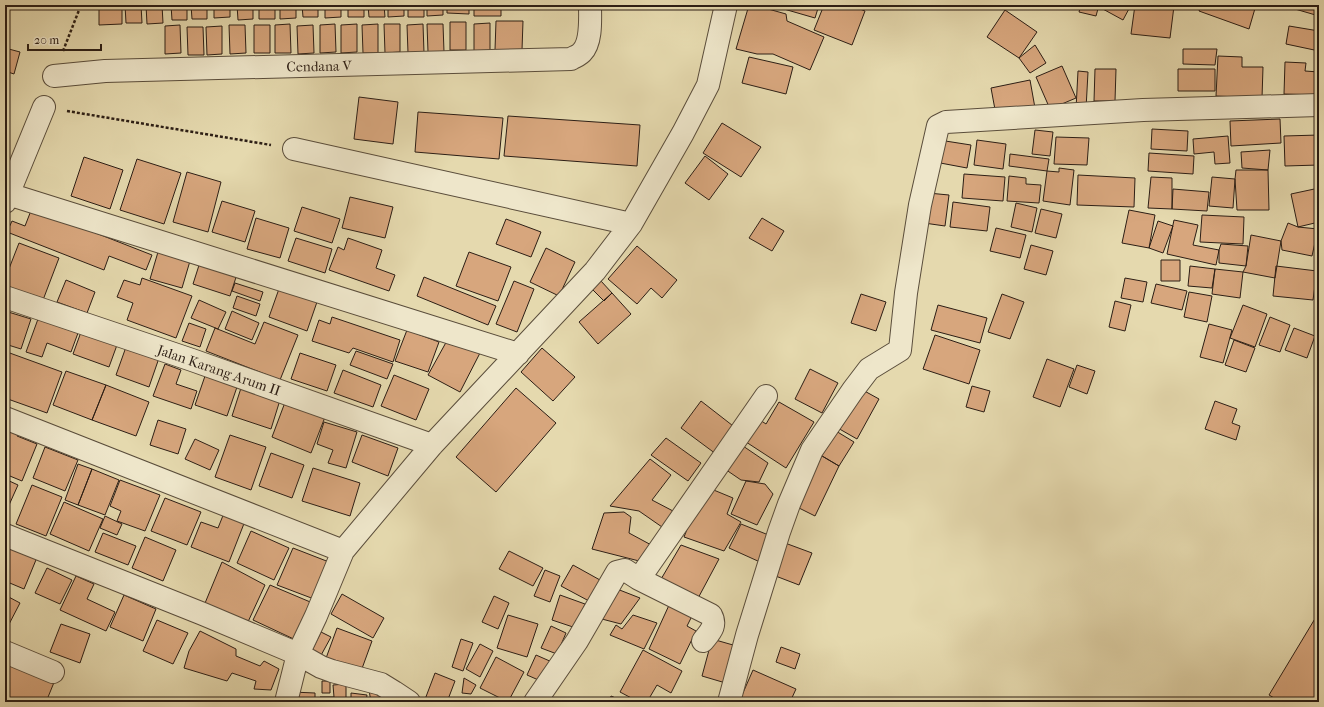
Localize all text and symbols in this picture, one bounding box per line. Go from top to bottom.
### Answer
scale bar [28,26,101,52]
text: 20 m [34,33,59,47]
street label: Cendana V [286,57,353,76]
street label: Jalan Karang Arum II [154,341,283,400]

